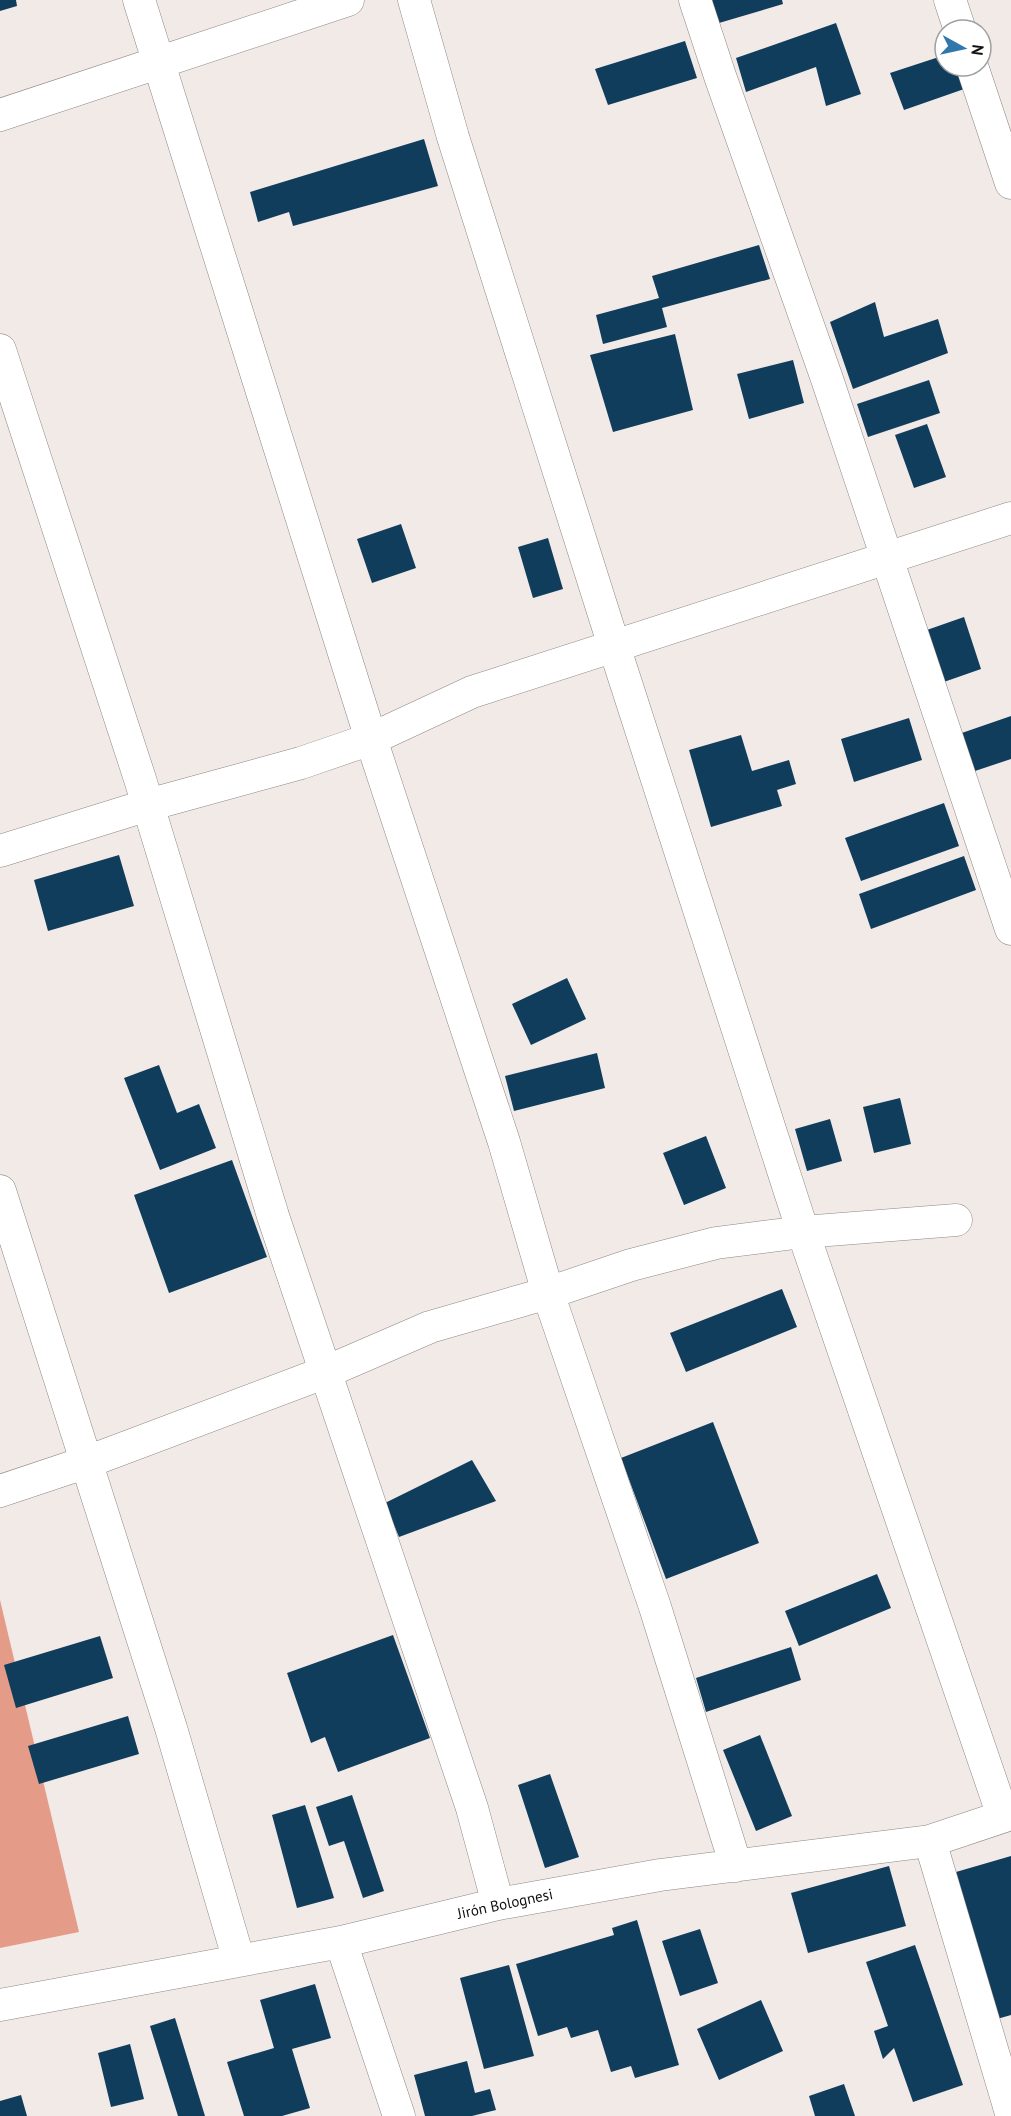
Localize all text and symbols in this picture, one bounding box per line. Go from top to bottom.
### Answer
north arrow [933,18,993,78]
text: N [967,43,988,57]
street label: Jirón Bolognesi [454,1884,554,1923]

